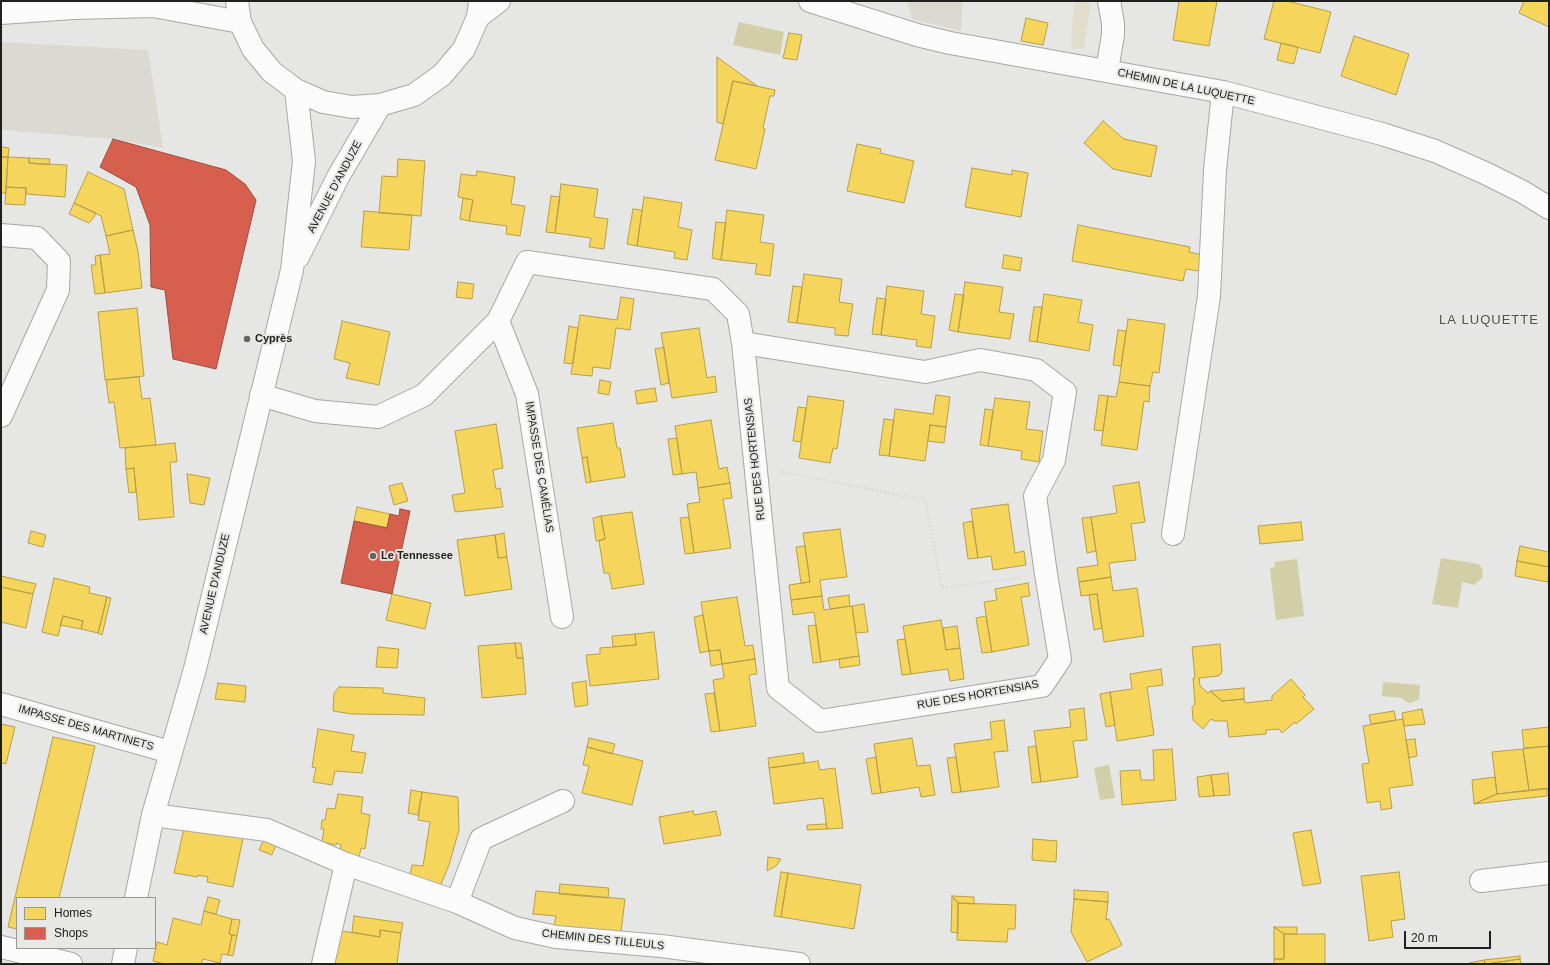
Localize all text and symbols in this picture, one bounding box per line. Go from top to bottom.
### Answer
street label: CHEMIN DE LA LUQUETTE [1116,66,1256,108]
street label: AVENUE D'ANDUZE [305,139,365,235]
district label: LA LUQUETTE [1439,312,1539,328]
place label: Cyprès [255,332,292,346]
marker: Cyprès [242,334,252,344]
street label: RUE DES HORTENSIAS [742,397,768,521]
street label: IMPASSE DES CAMÉLIAS [522,401,556,533]
street label: AVENUE D'ANDUZE [197,532,233,636]
place label: Le Tennessee [381,549,453,563]
marker: Le Tennessee [368,551,378,561]
street label: RUE DES HORTENSIAS [916,678,1040,712]
street label: IMPASSE DES MARTINETS [17,702,155,754]
legend [16,897,156,949]
text: Homes [54,906,92,920]
scale bar [1406,923,1493,949]
text: Shops [54,926,88,940]
street label: CHEMIN DES TILLEULS [541,927,665,953]
text: 20 m [1411,931,1438,945]

